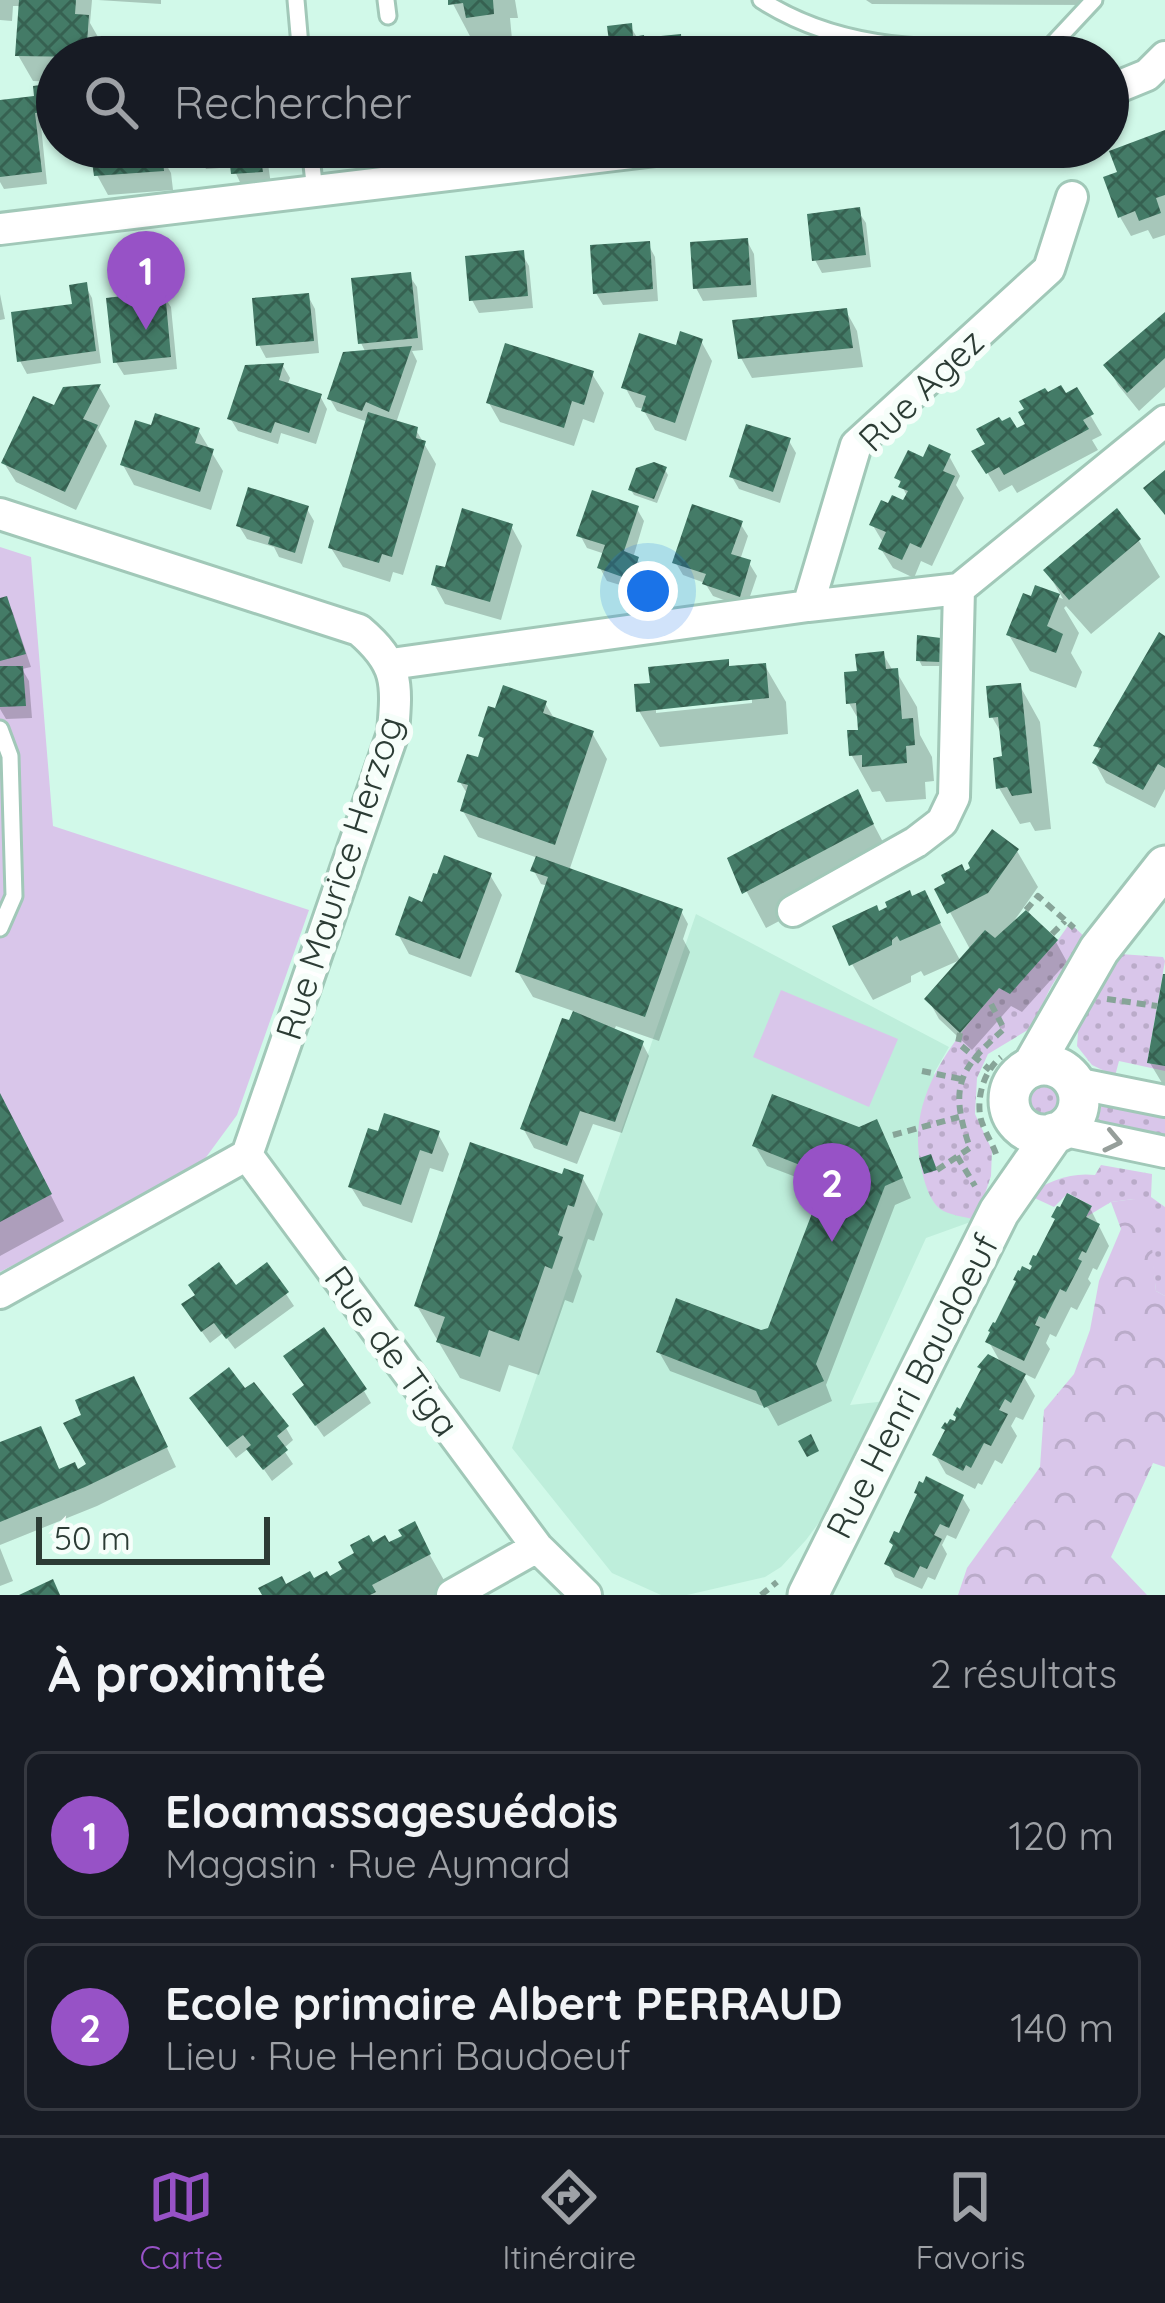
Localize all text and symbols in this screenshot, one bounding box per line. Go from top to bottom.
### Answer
search box [36,36,1129,168]
icon: search [78,69,144,135]
text: Rechercher [174,74,412,130]
pin: 1 [107,231,185,330]
street label: Rue Agez [849,319,993,460]
your location [618,561,678,621]
street label: Rue Maurice Herzog [265,710,412,1045]
one-way arrow [1102,1128,1122,1153]
pin: 2 [793,1143,871,1242]
street label: Rue Henri Baudoeuf [815,1226,1008,1545]
street label: Rue de Tiga [315,1257,469,1445]
scale bar [36,1511,270,1564]
text: 50 m [54,1517,131,1558]
text: À proximité [48,1641,326,1705]
text: 2 résultats [930,1649,1117,1698]
text: Eloamassagesuédois [165,1783,618,1839]
text: 1 [82,1811,98,1860]
text: 120 m [1009,1811,1114,1860]
text: Magasin · Rue Aymard [165,1839,571,1888]
text: Ecole primaire Albert PERRAUD [165,1975,842,2031]
text: 2 [79,2003,101,2052]
text: 140 m [1010,2003,1114,2052]
text: Lieu · Rue Henri Baudoeuf [165,2031,631,2080]
tab: Carte [139,2164,223,2277]
tab: Itinéraire [502,2164,637,2277]
tab: Favoris [915,2164,1026,2277]

